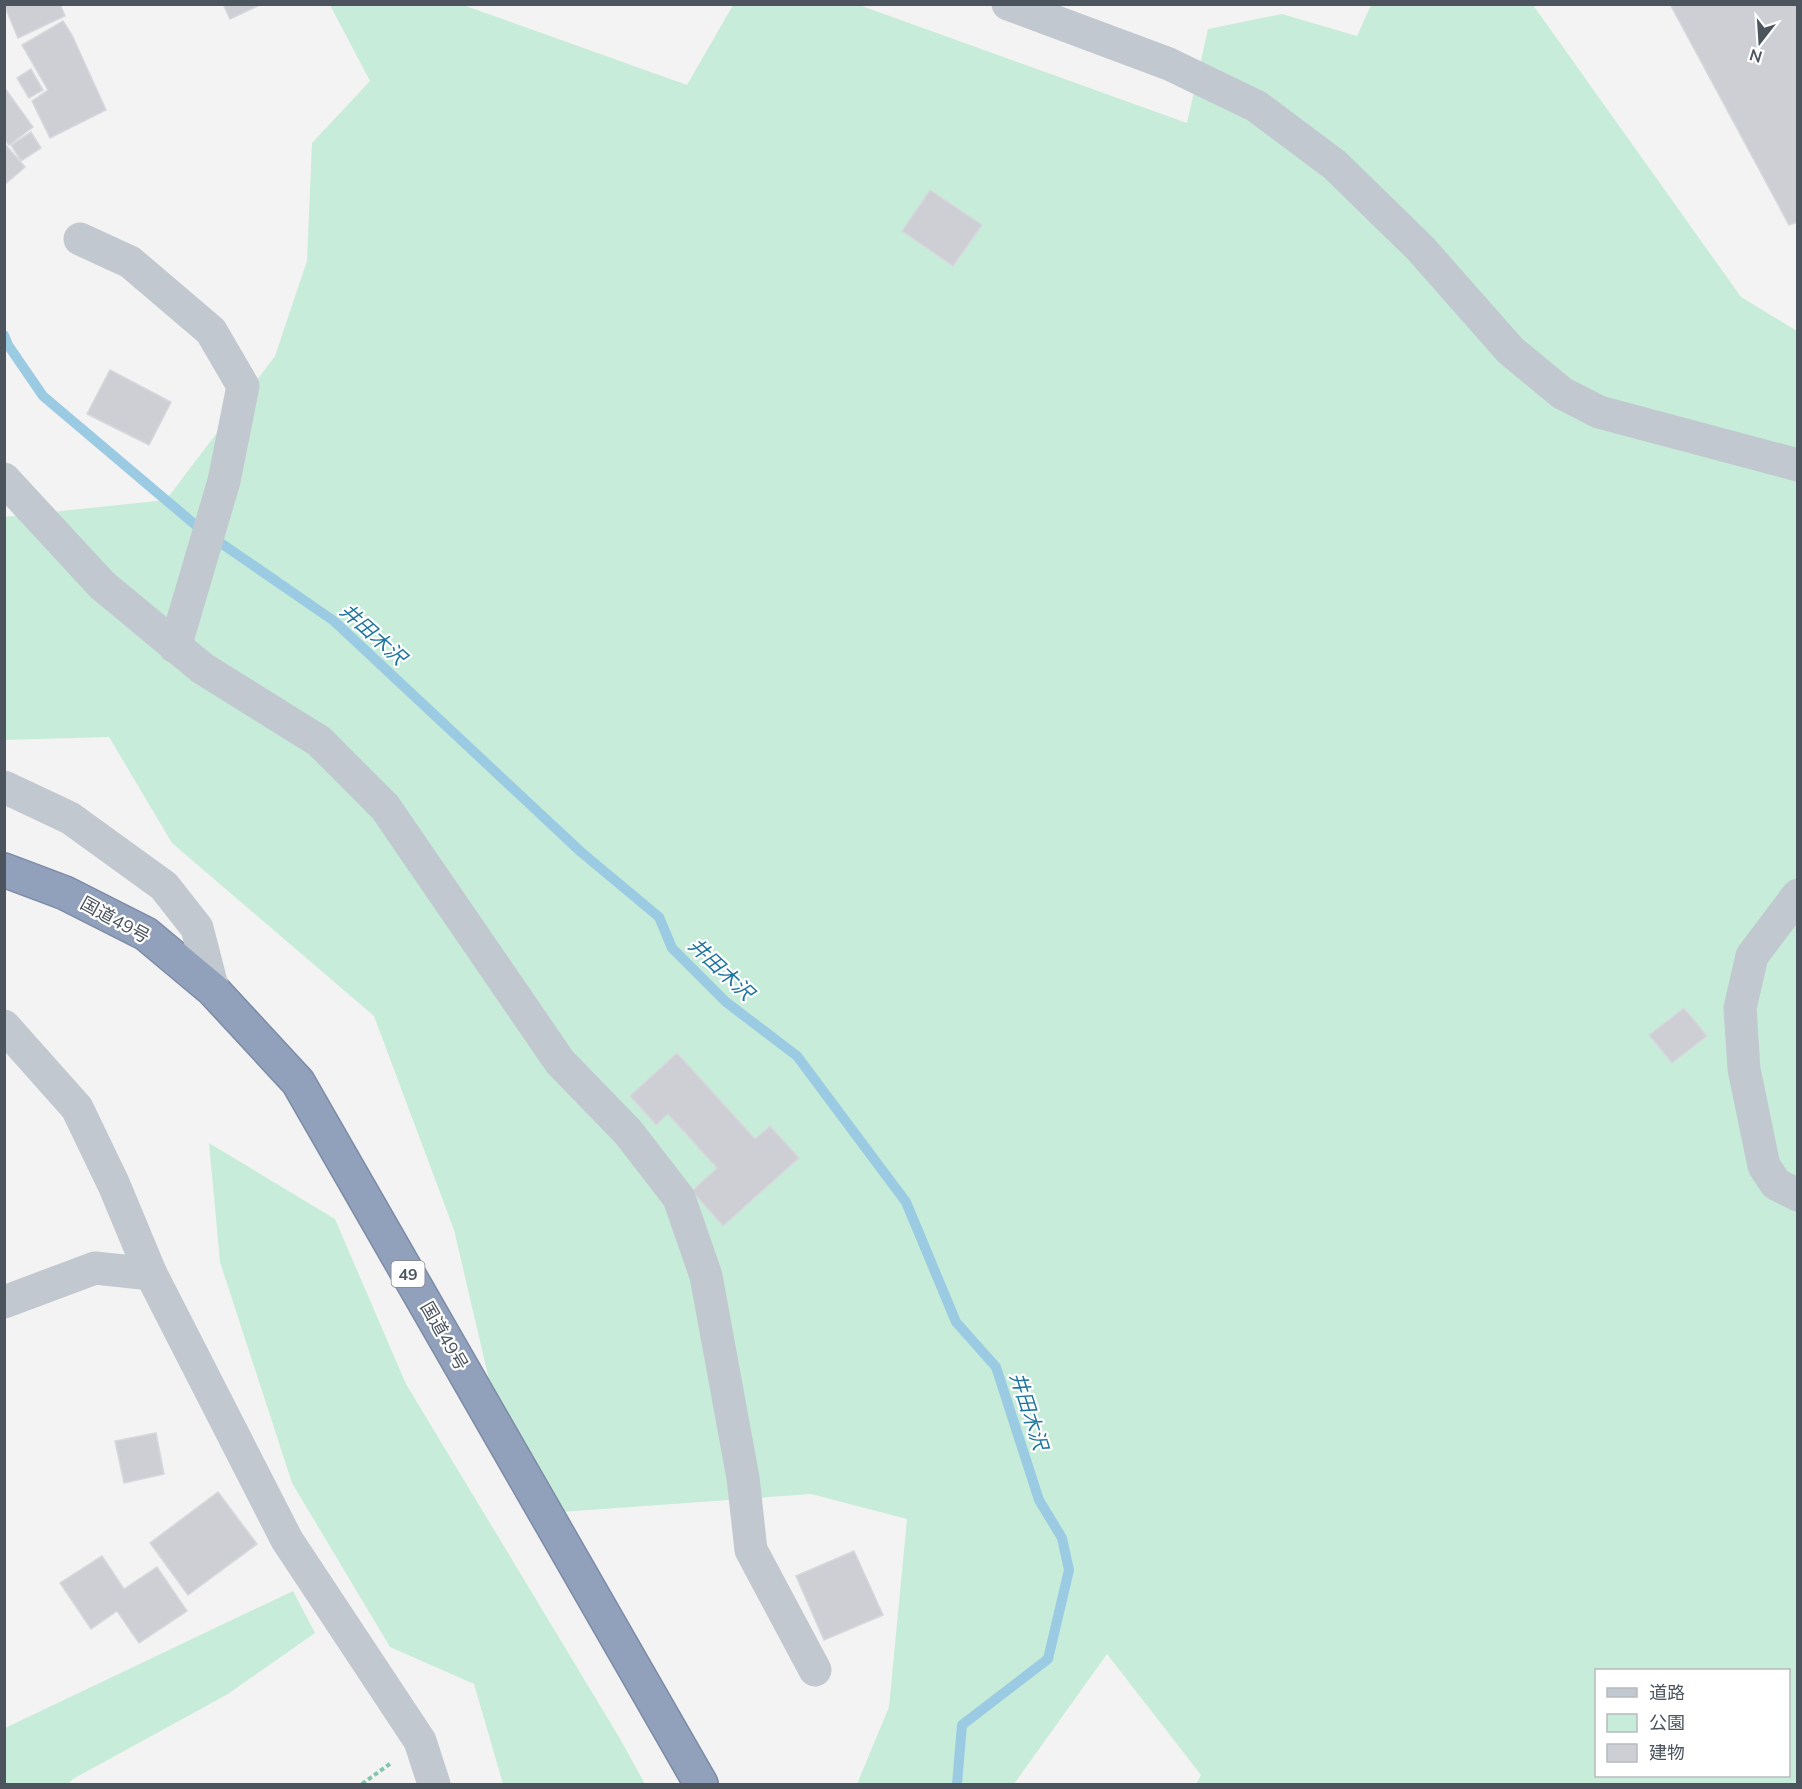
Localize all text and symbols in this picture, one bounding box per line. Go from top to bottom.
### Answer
north arrow [1730,12,1790,72]
text: N [1747,45,1764,68]
water label: 井田木沢 [335,598,414,672]
street label: 国道49号 [77,891,154,948]
water label: 井田木沢 [684,932,761,1007]
road number: 49 [392,1261,424,1287]
street label: 国道49号 [416,1297,473,1374]
water label: 井田木沢 [1005,1369,1055,1456]
legend [1595,1669,1790,1777]
text: 道路 [1649,1681,1685,1704]
text: 公園 [1649,1711,1685,1734]
text: 建物 [1649,1741,1685,1764]

